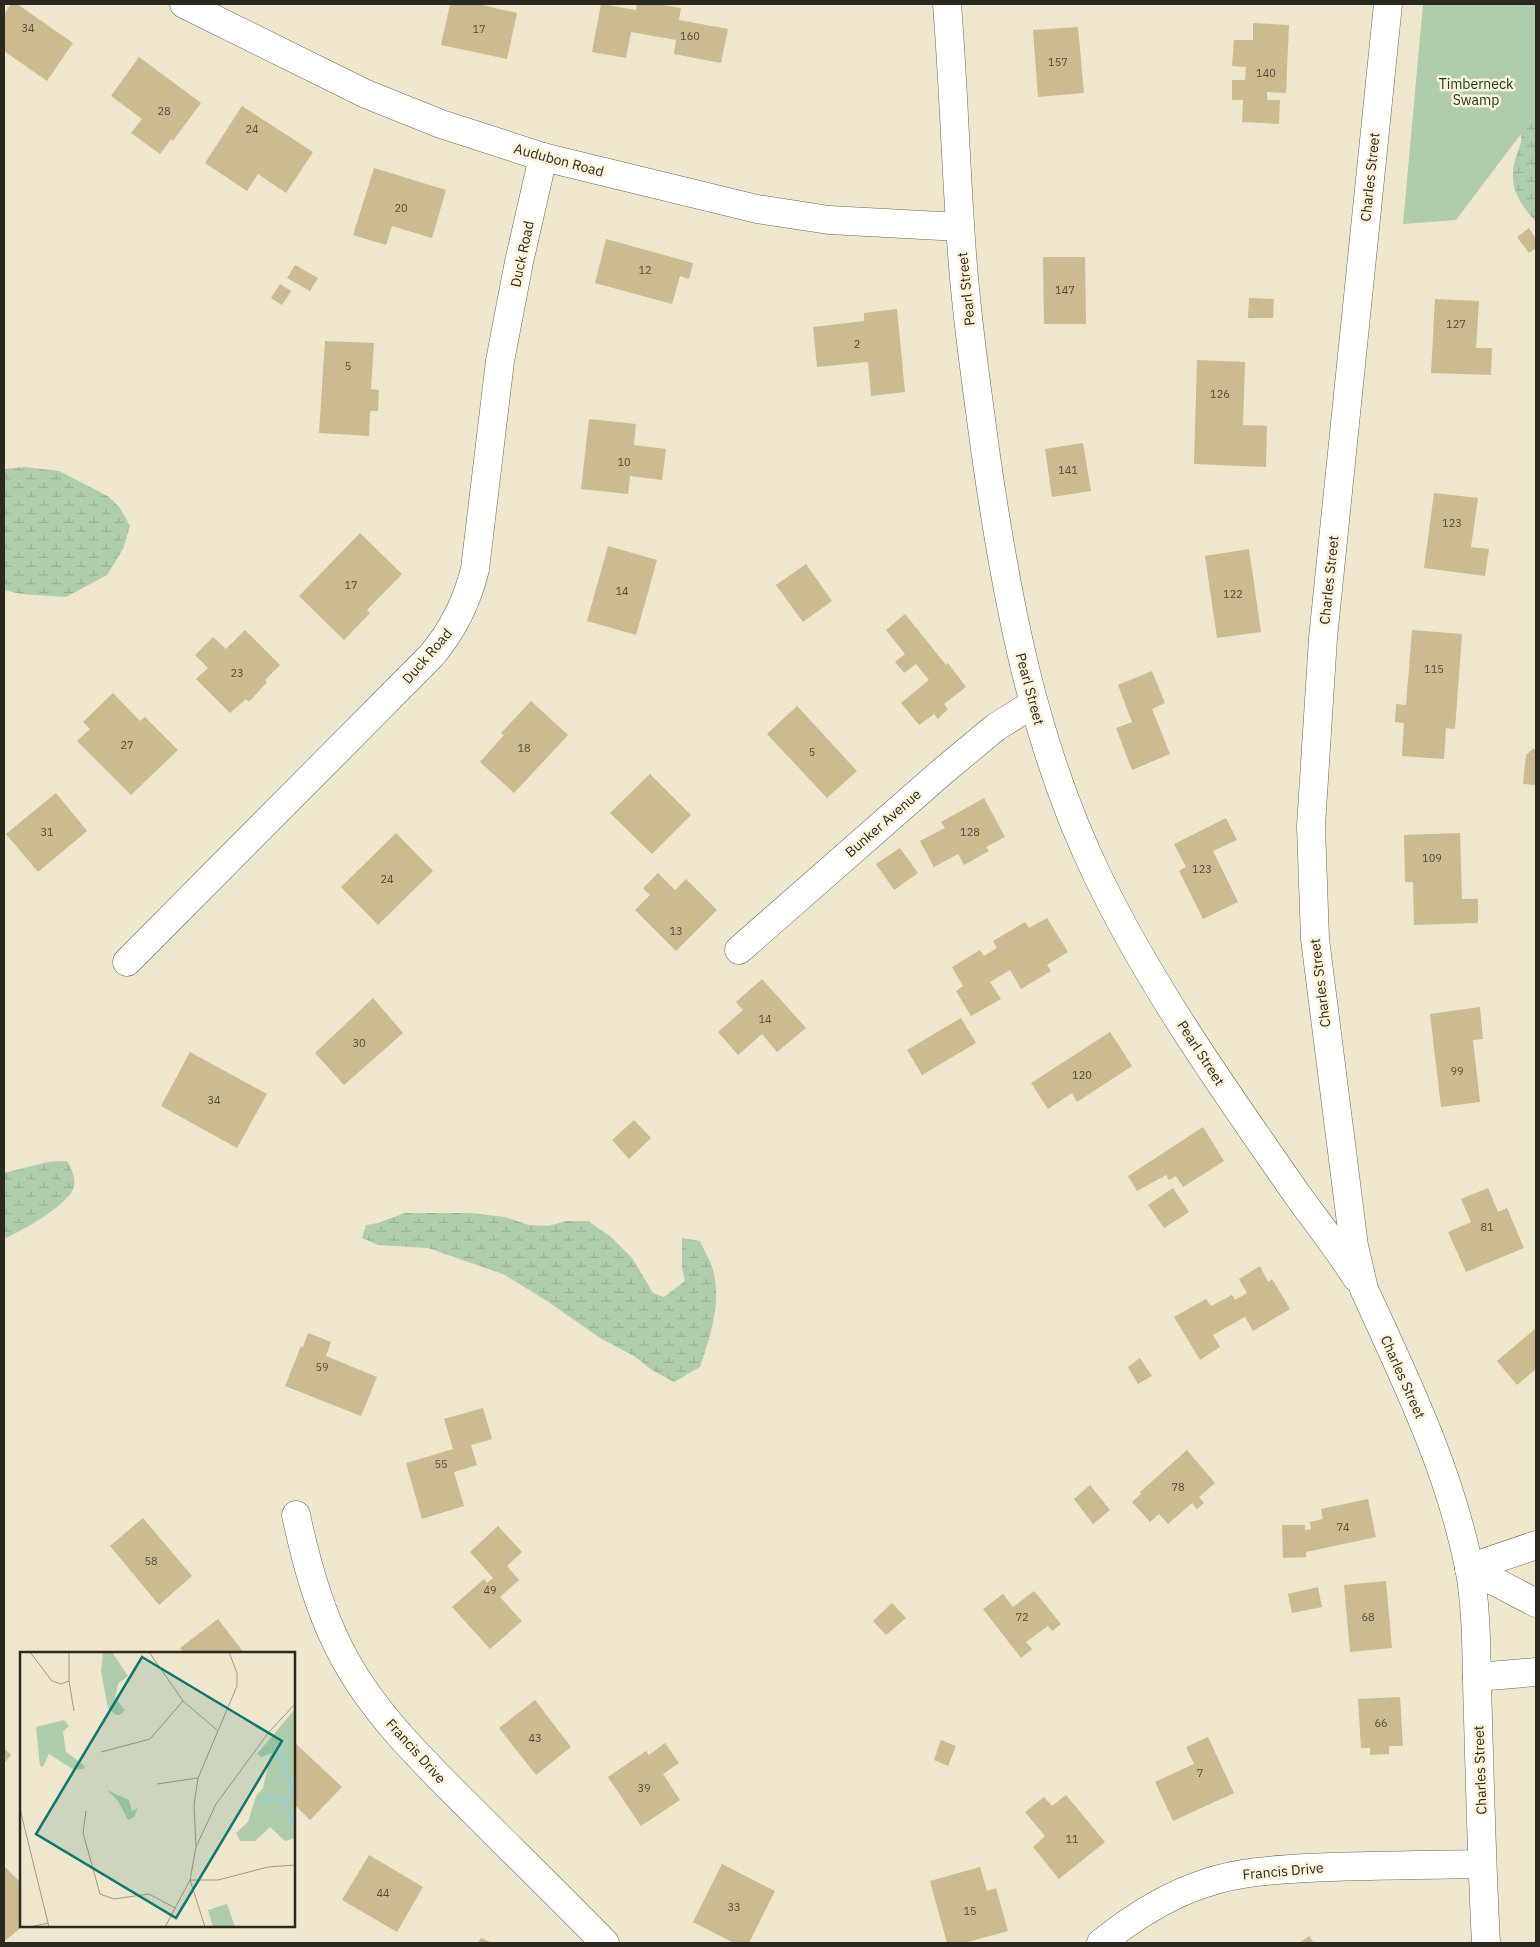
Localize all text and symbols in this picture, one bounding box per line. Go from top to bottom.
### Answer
house number: 34 [21,21,35,35]
house number: 17 [472,22,486,36]
house number: 160 [680,29,700,43]
house number: 157 [1048,55,1068,69]
house number: 140 [1256,66,1276,80]
park label: Timberneck Swamp [1439,75,1514,109]
house number: 28 [157,104,171,118]
house number: 24 [245,122,259,136]
street label: Charles Street [1356,132,1384,222]
street label: Audubon Road [512,139,606,181]
house number: 20 [394,201,408,215]
street label: Duck Road [506,219,538,289]
street label: Pearl Street [953,251,979,327]
house number: 12 [638,263,652,277]
house number: 147 [1055,283,1075,297]
house number: 127 [1446,317,1466,331]
house number: 2 [854,337,860,351]
house number: 5 [345,359,351,373]
house number: 126 [1210,387,1230,401]
house number: 10 [617,455,631,469]
house number: 141 [1058,463,1078,477]
house number: 123 [1442,516,1462,530]
street label: Charles Street [1315,535,1343,625]
house number: 17 [344,578,358,592]
house number: 14 [615,584,629,598]
house number: 122 [1223,587,1243,601]
street label: Duck Road [398,625,456,687]
street label: Pearl Street [1012,651,1048,727]
house number: 115 [1424,662,1444,676]
house number: 23 [230,666,244,680]
house number: 27 [120,738,134,752]
house number: 18 [517,741,531,755]
house number: 5 [809,745,815,759]
street label: Bunker Avenue [841,785,925,861]
house number: 31 [40,825,54,839]
house number: 128 [960,825,980,839]
house number: 109 [1422,851,1442,865]
house number: 123 [1192,862,1212,876]
house number: 24 [380,872,394,886]
house number: 13 [669,924,683,938]
street label: Charles Street [1306,938,1334,1028]
house number: 14 [758,1012,772,1026]
street label: Pearl Street [1173,1017,1229,1089]
house number: 30 [352,1036,366,1050]
house number: 99 [1450,1064,1464,1078]
house number: 120 [1072,1068,1092,1082]
house number: 34 [207,1093,221,1107]
house number: 81 [1480,1220,1494,1234]
street label: Charles Street [1377,1333,1429,1422]
house number: 59 [315,1360,329,1374]
house number: 55 [434,1457,448,1471]
house number: 78 [1171,1480,1185,1494]
house number: 74 [1336,1520,1350,1534]
house number: 58 [144,1554,158,1568]
house number: 49 [483,1583,497,1597]
house number: 72 [1015,1610,1029,1624]
house number: 68 [1361,1610,1375,1624]
inset map [20,1652,295,1927]
street label: Francis Drive [382,1715,450,1787]
house number: 66 [1374,1716,1388,1730]
street label: Charles Street [1469,1725,1491,1815]
house number: 43 [528,1731,542,1745]
house number: 7 [1197,1766,1203,1780]
house number: 39 [637,1781,651,1795]
house number: 11 [1065,1832,1079,1846]
street label: Francis Drive [1242,1858,1325,1884]
house number: 44 [376,1886,390,1900]
house number: 33 [727,1900,741,1914]
house number: 15 [963,1904,977,1918]

